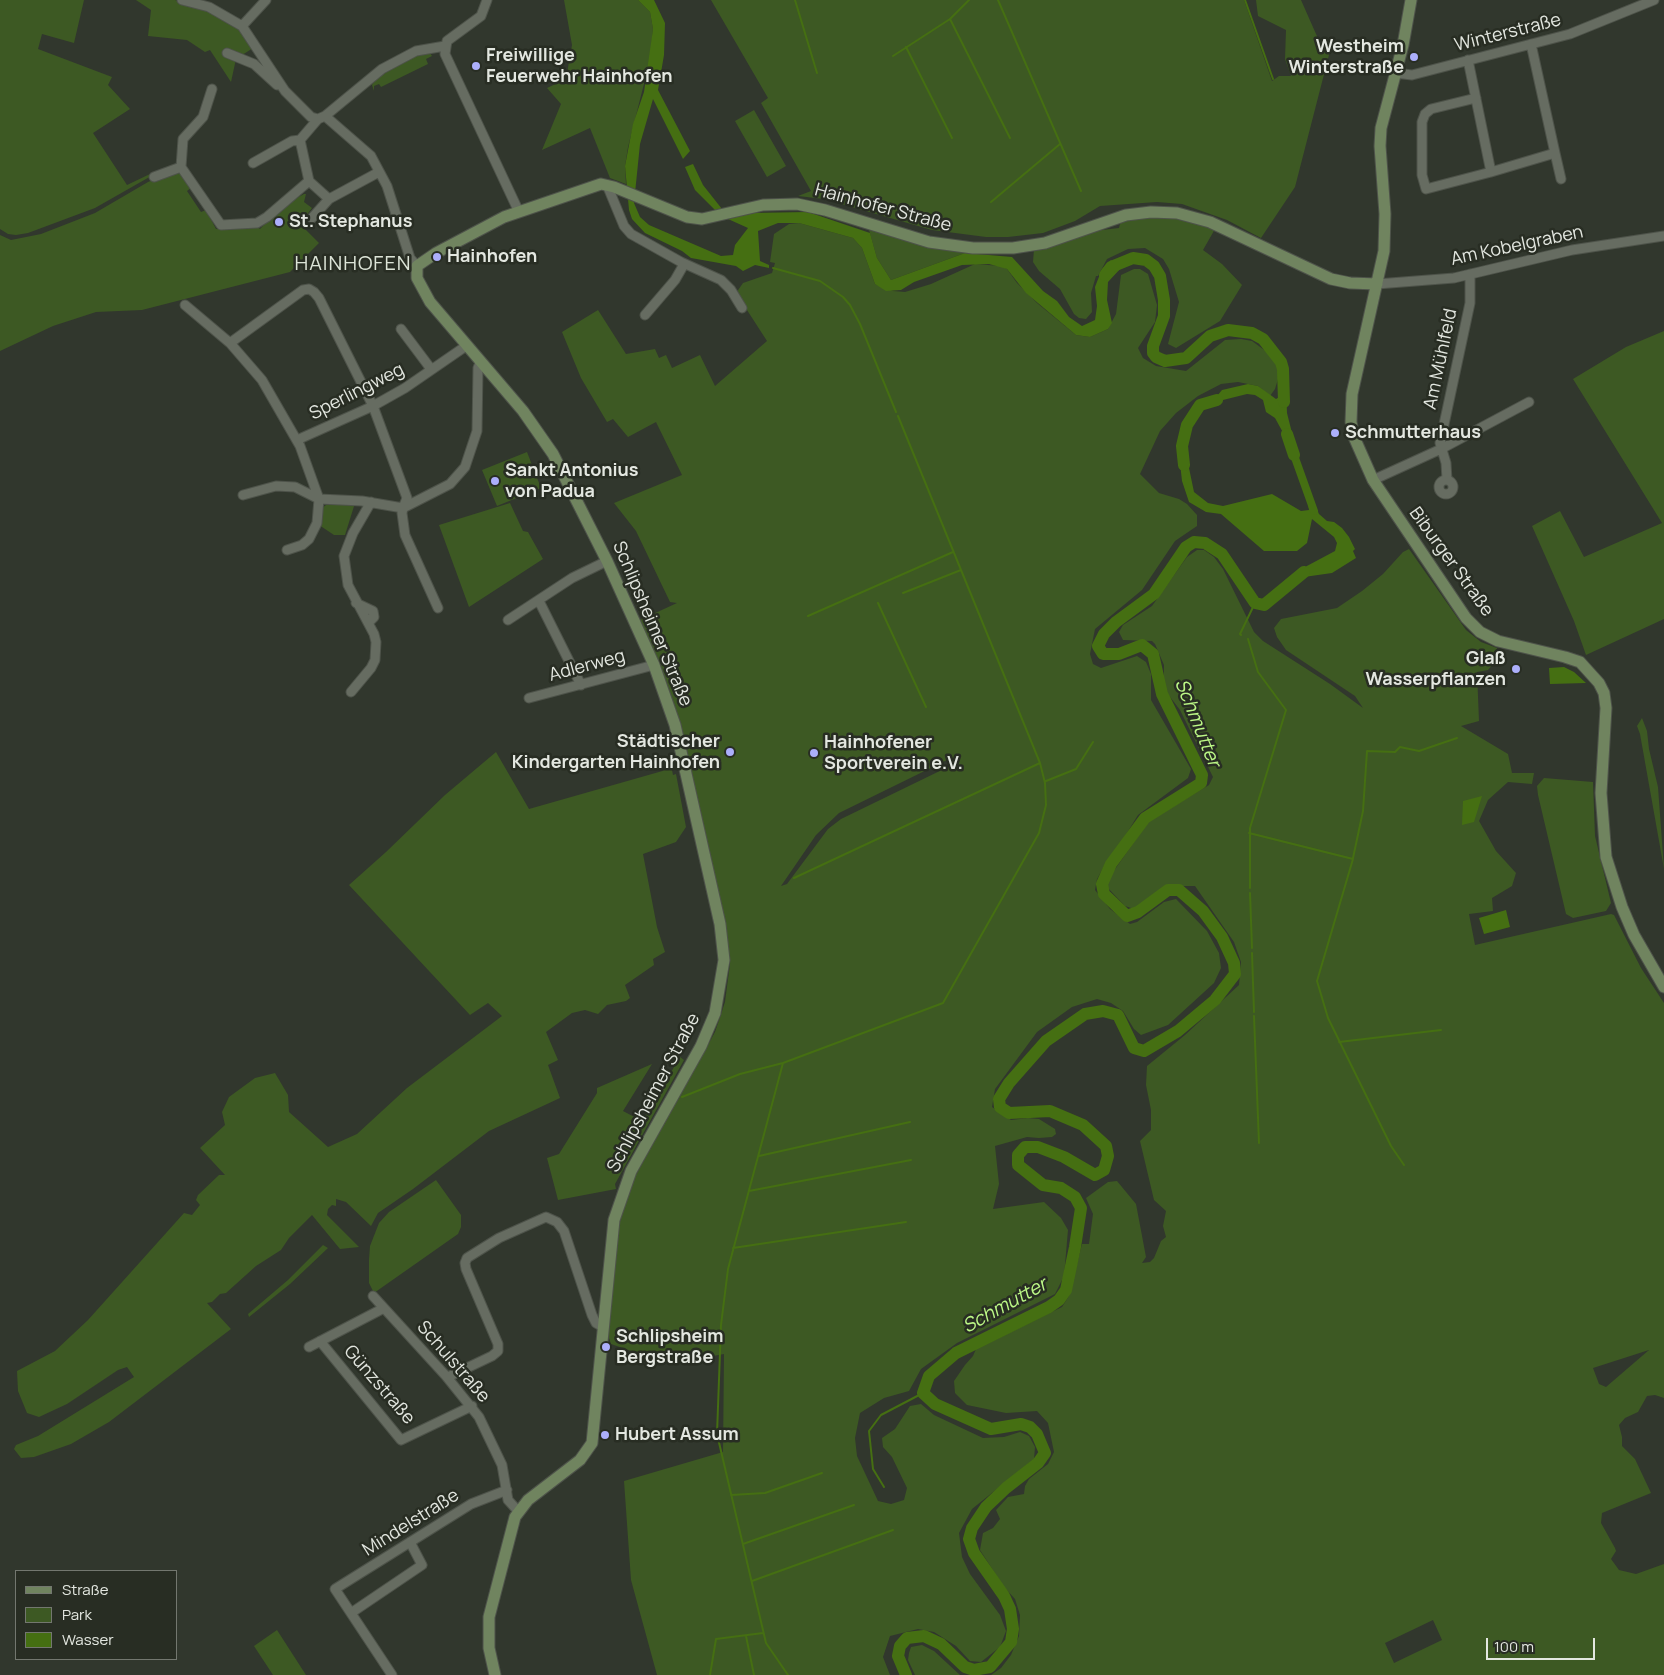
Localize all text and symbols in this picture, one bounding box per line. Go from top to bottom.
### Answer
street label: Winterstraße [1453,9,1563,57]
place label: Westheim Winterstraße [1288,36,1404,78]
place label: Freiwillige Feuerwehr Hainhofen [486,45,673,88]
marker: Westheim Winterstraße [1408,51,1420,63]
marker: Freiwillige Feuerwehr Hainhofen [470,60,482,72]
street label: Hainhofer Straße [812,179,954,237]
place label: St. Stephanus [289,211,412,233]
marker: St. Stephanus [273,216,285,228]
street label: Am Kobelgraben [1449,221,1585,271]
place label: Hainhofen [447,246,537,268]
marker: Hainhofen [431,251,443,263]
district label: HAINHOFEN [293,252,413,276]
street label: Am Mühlfeld [1420,307,1462,411]
street label: Sperlingweg [306,359,408,425]
place label: Schmutterhaus [1345,422,1481,444]
marker: Schmutterhaus [1329,427,1341,439]
place label: Sankt Antonius von Padua [505,460,639,502]
marker: Sankt Antonius von Padua [489,475,501,487]
street label: Biburger Straße [1404,503,1498,621]
street label: Schlipsheimer Straße [607,538,697,710]
street label: Adlerweg [547,645,627,687]
place label: Glaß Wasserpflanzen [1366,648,1506,691]
marker: Glaß Wasserpflanzen [1510,663,1522,675]
water label: Schmutter [1169,676,1225,770]
place label: Städtischer Kindergarten Hainhofen [512,731,720,774]
place label: Hainhofener Sportverein e.V. [824,732,963,774]
marker: Städtischer Kindergarten Hainhofen [724,746,736,758]
marker: Hainhofener Sportverein e.V. [808,747,820,759]
street label: Schlipsheimer Straße [603,1010,705,1176]
water label: Schmutter [959,1273,1051,1339]
street label: Schulstraße [412,1317,494,1407]
place label: Schlipsheim Bergstraße [616,1326,723,1368]
street label: Günzstraße [339,1341,419,1429]
marker: Schlipsheim Bergstraße [600,1341,612,1353]
place label: Hubert Assum [615,1424,739,1446]
marker: Hubert Assum [599,1429,611,1441]
street label: Mindelstraße [359,1485,463,1561]
legend [15,1570,178,1660]
text: Straße [62,1579,108,1600]
text: Park [62,1604,92,1625]
scale bar [1489,1628,1598,1660]
text: Wasser [62,1629,114,1650]
text: 100 m [1494,1636,1534,1657]

